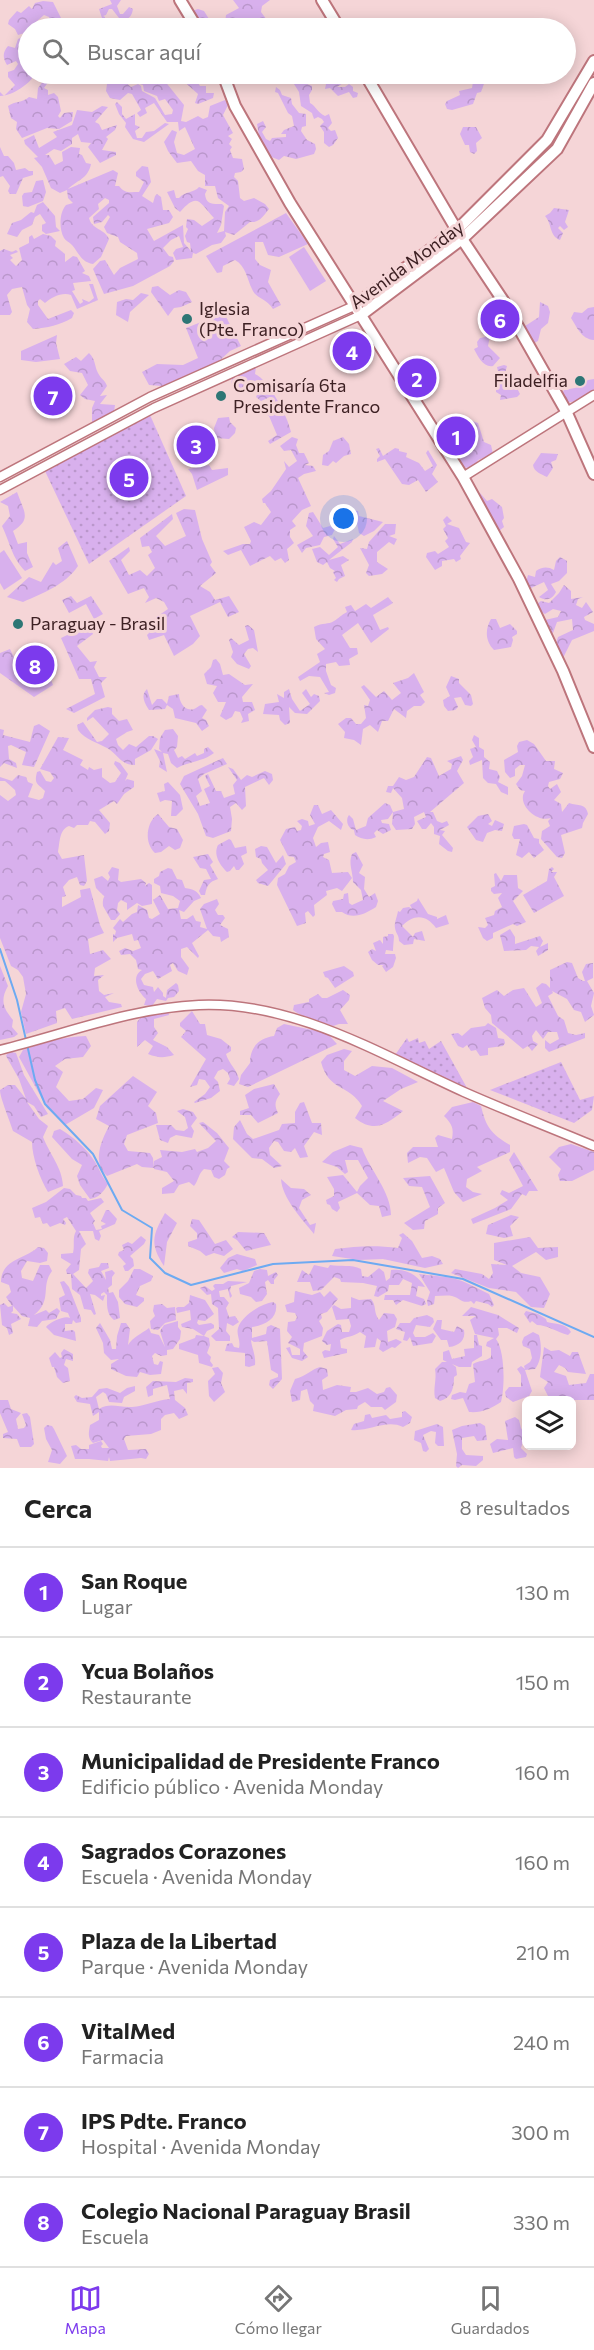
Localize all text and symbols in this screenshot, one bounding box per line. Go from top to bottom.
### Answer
search box [18,18,576,84]
icon: search [39,35,72,68]
text: Buscar aquí [87,38,201,65]
street label: Avenida Monday [345,215,468,313]
pin: 6 [480,296,520,342]
place label: Iglesia (Pte. Franco) [199,297,304,340]
marker: Iglesia (Pte. Franco) [180,312,194,326]
pin: 4 [332,328,372,374]
pin: 2 [398,356,436,400]
place label: Filadelfia [493,369,568,391]
pin: 7 [34,374,72,418]
place label: Comisaría 6ta Presidente Franco [233,374,380,417]
marker: Filadelfia [573,374,587,388]
marker: Comisaría 6ta Presidente Franco [214,389,228,403]
pin: 1 [436,414,476,458]
pin: 3 [176,422,216,468]
pin: 5 [110,456,148,500]
your location [329,504,358,533]
place label: Paraguay - Brasil [30,612,165,634]
marker: Paraguay - Brasil [11,617,25,631]
pin: 8 [15,642,54,688]
map controls [522,1396,576,1450]
button: layers [522,1396,576,1450]
text: Cerca [24,1492,92,1523]
text: 8 resultados [459,1495,570,1519]
text: San Roque [81,1567,187,1594]
text: 1 [39,1580,48,1604]
text: 130 m [516,1580,570,1604]
text: Lugar [81,1594,133,1618]
text: Ycua Bolaños [81,1657,214,1684]
text: 2 [38,1670,49,1694]
text: 150 m [516,1670,570,1694]
text: Restaurante [81,1684,192,1708]
text: Municipalidad de Presidente Franco [81,1747,440,1774]
text: 3 [38,1760,49,1784]
text: 160 m [515,1760,570,1784]
text: Edificio público · Avenida Monday [81,1774,383,1798]
text: Sagrados Corazones [81,1837,286,1864]
text: 4 [37,1850,50,1874]
text: 160 m [515,1850,570,1874]
text: Escuela · Avenida Monday [81,1864,312,1888]
text: Plaza de la Libertad [81,1927,277,1954]
text: 5 [38,1940,49,1964]
text: 210 m [516,1940,570,1964]
text: Parque · Avenida Monday [81,1954,308,1978]
text: VitalMed [81,2017,175,2044]
text: 6 [37,2030,50,2054]
text: 240 m [513,2030,570,2054]
text: Farmacia [81,2044,164,2068]
text: IPS Pdte. Franco [81,2107,247,2134]
text: 7 [38,2120,49,2144]
text: 300 m [511,2120,570,2144]
text: Hospital · Avenida Monday [81,2134,321,2158]
text: Colegio Nacional Paraguay Brasil [81,2197,411,2224]
text: 8 [37,2210,50,2234]
text: 330 m [513,2210,570,2234]
text: Escuela [81,2224,149,2248]
tab: Mapa [64,2282,106,2337]
tab: Cómo llegar [235,2282,322,2337]
tab: Guardados [451,2282,529,2337]

